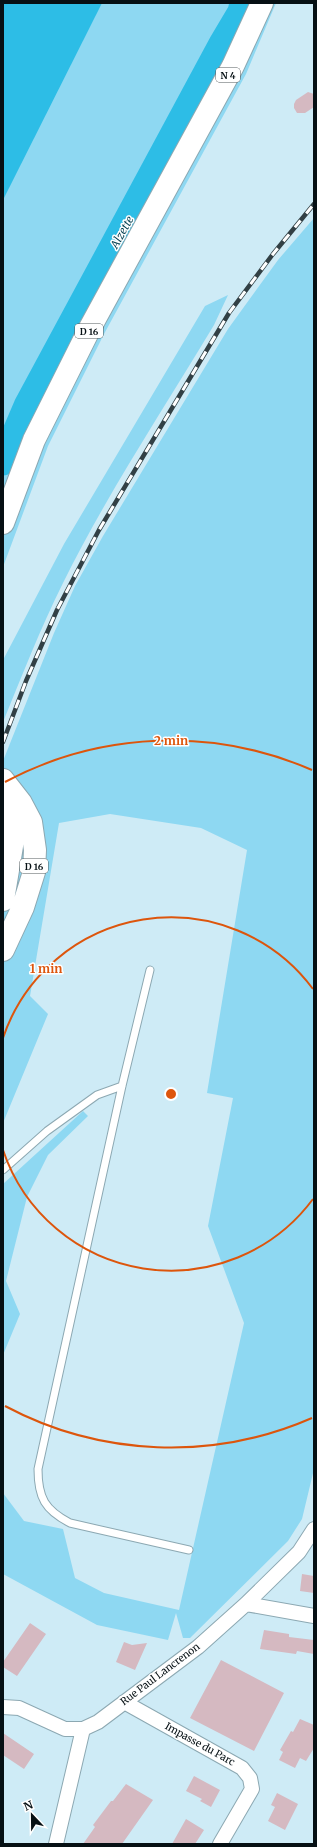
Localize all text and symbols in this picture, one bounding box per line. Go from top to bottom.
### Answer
road number: N 4 [216,68,240,82]
water label: Alzette [107,213,137,251]
road number: D 16 [75,324,103,338]
text: 2 min [154,733,188,748]
road number: D 16 [20,859,48,873]
text: 1 min [30,961,62,976]
centre of rings [164,1087,178,1101]
street label: Rue Paul Lancrenon [118,1640,203,1708]
street label: Impasse du Parc [163,1719,237,1769]
north arrow [12,1795,52,1835]
text: N [22,1797,35,1814]

